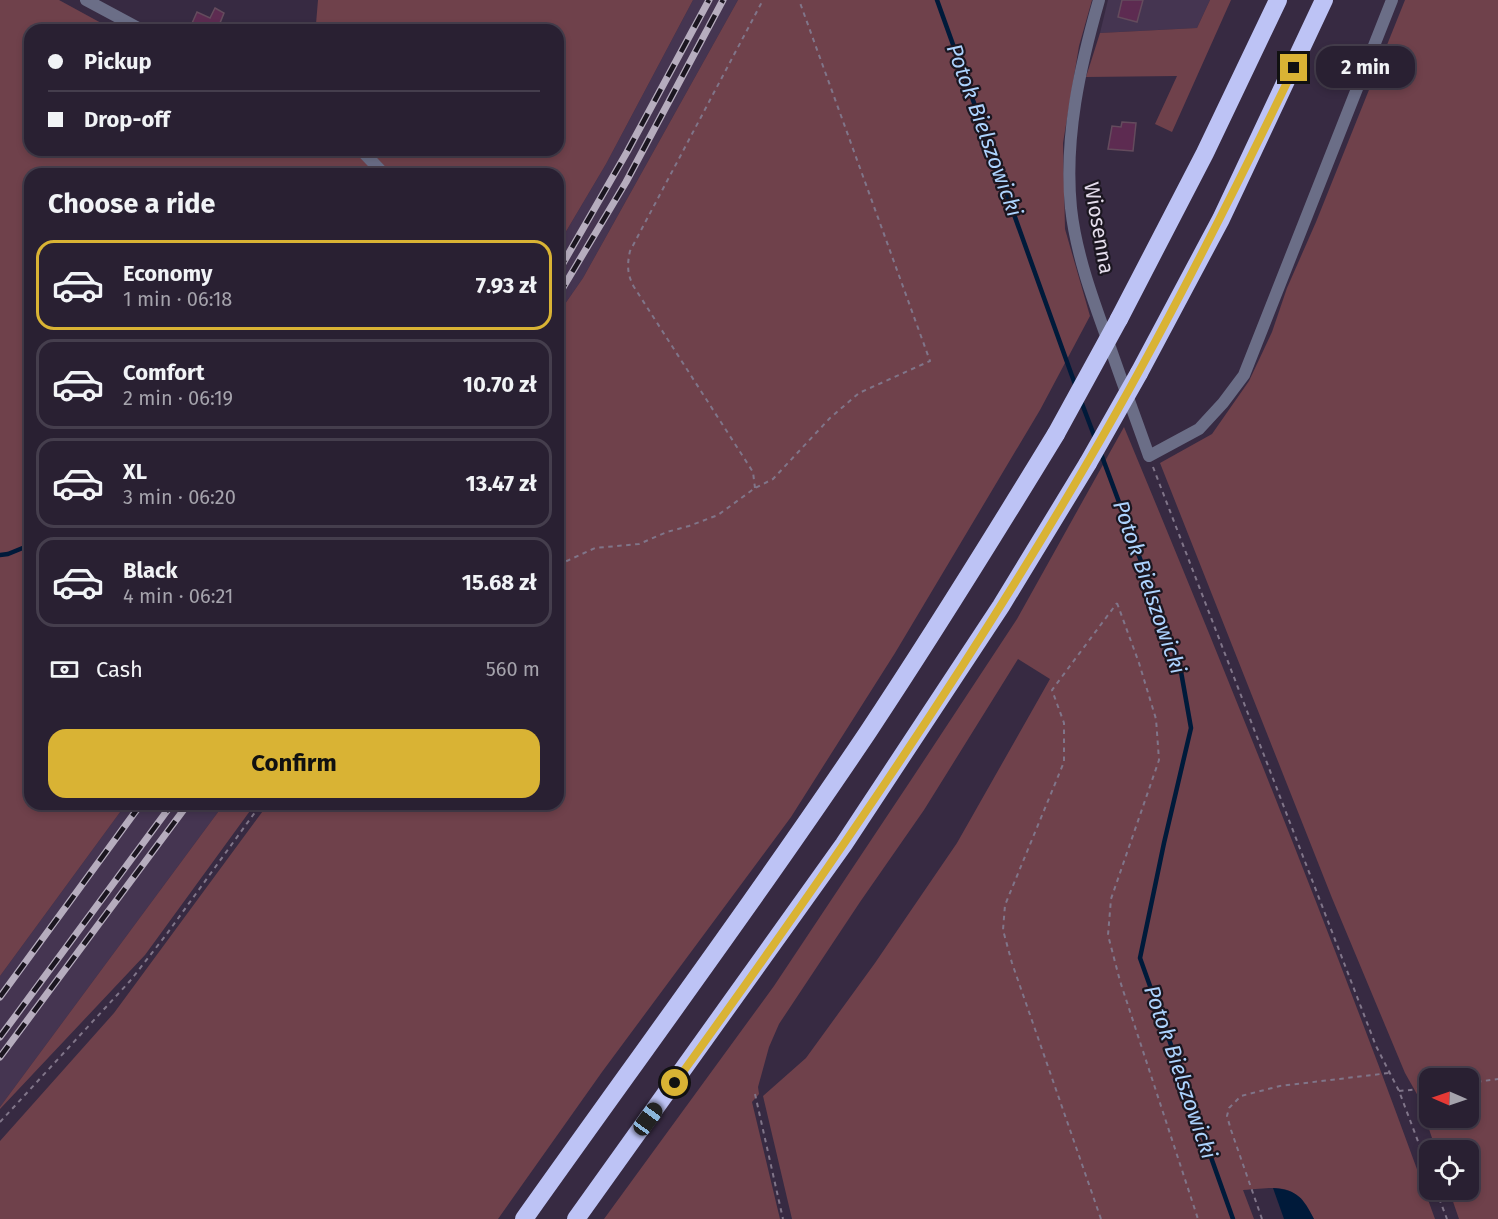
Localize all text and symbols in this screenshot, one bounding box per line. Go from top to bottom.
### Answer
water label: Potok Bielszowicki [941,40,1028,220]
callout: 2 min [1315,47,1414,89]
text: Pickup [84,48,152,75]
route end [1280,54,1307,81]
text: 2 min [1341,55,1390,79]
text: Drop-off [84,106,170,133]
street label: Wiosenna [1078,180,1120,276]
text: Choose a ride [48,188,215,220]
icon: car [51,258,105,312]
text: Economy [123,260,212,287]
text: 7.93 zł [476,272,537,299]
text: 1 min · 06:18 [123,287,232,311]
icon: car [51,357,105,411]
text: Comfort [123,359,204,386]
text: 10.70 zł [463,371,537,398]
text: 2 min · 06:19 [123,386,233,410]
icon: car [51,456,105,510]
text: XL [123,458,147,485]
text: 13.47 zł [466,470,537,497]
text: 3 min · 06:20 [123,485,236,509]
water label: Potok Bielszowicki [1107,497,1192,678]
icon: car [51,555,105,609]
text: Black [123,557,178,584]
text: 15.68 zł [462,569,537,596]
text: 4 min · 06:21 [123,584,234,608]
icon: cash [48,653,81,686]
text: Cash [96,656,143,683]
text: 560 m [486,657,540,681]
button: Confirm [48,729,540,798]
water label: Potok Bielszowicki [1138,982,1223,1163]
north arrow [1419,1068,1479,1128]
map controls [1419,1068,1479,1200]
route start [661,1069,688,1096]
car [630,1099,666,1139]
button: locate [1419,1140,1479,1200]

